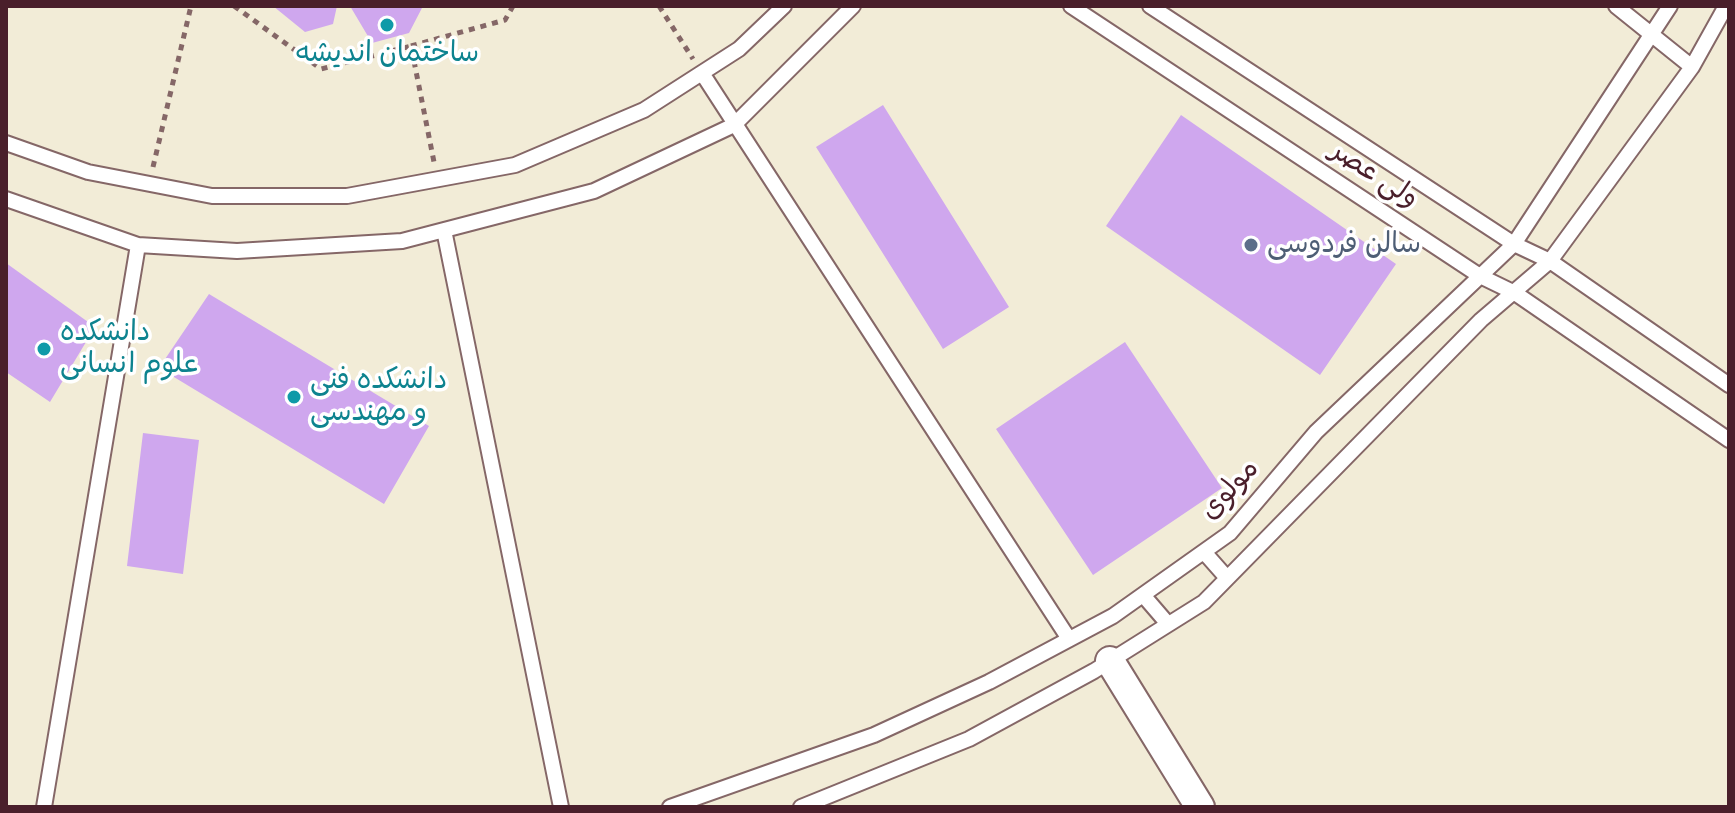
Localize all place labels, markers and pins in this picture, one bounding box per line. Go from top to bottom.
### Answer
marker: ساختمان اندیشه [378,16,396,34]
place label: ساختمان اندیشه [295,37,479,71]
place label: سالن فردوسی [1267,228,1421,262]
marker: سالن فردوسی [1242,236,1260,254]
place label: دانشکده علوم انسانی [60,316,198,382]
marker: دانشکده علوم انسانی [35,340,53,358]
place label: دانشکده فنی و مهندسی [310,364,447,430]
marker: دانشکده فنی و مهندسی [285,388,303,406]

